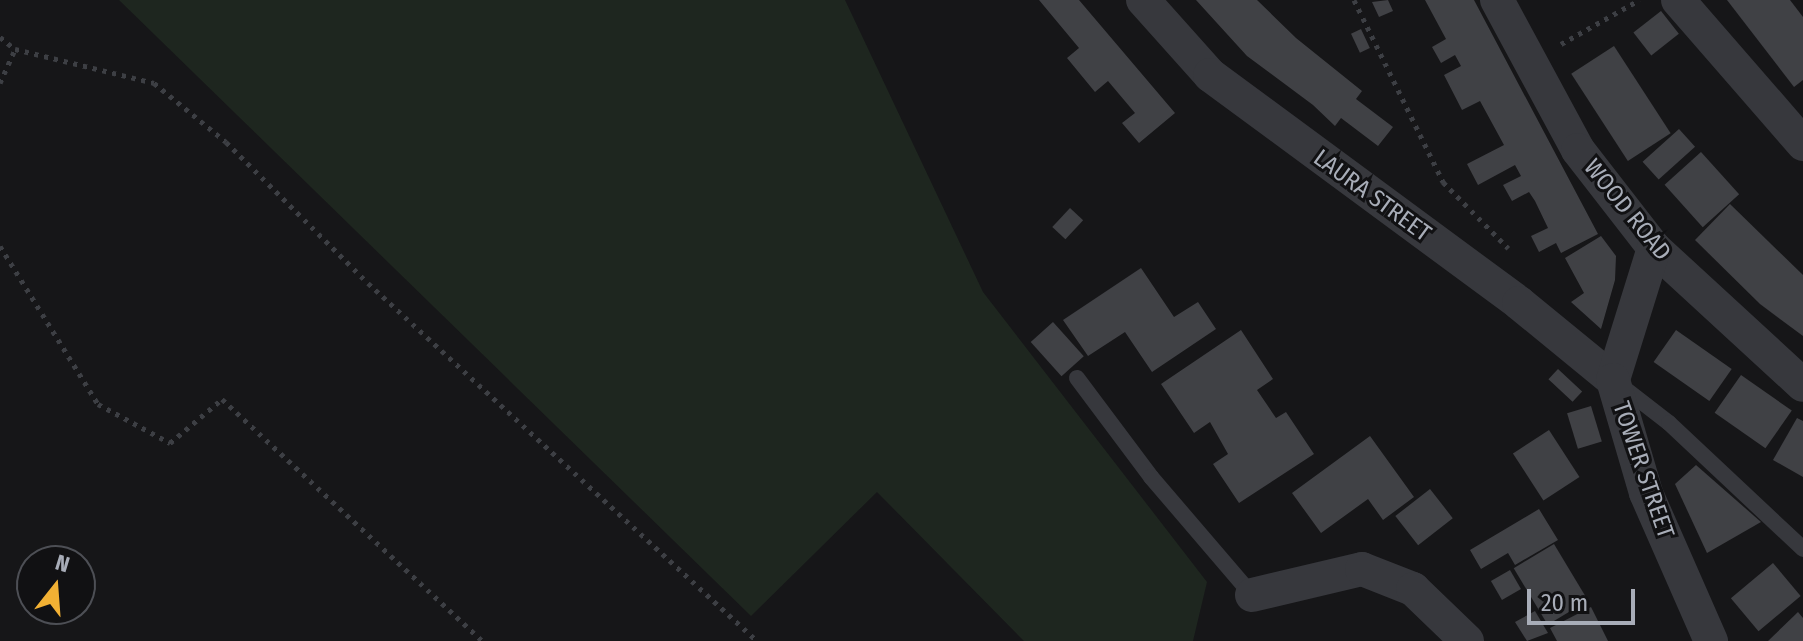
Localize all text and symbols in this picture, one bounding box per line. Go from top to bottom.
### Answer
street label: LAURA STREET [1308,144,1436,248]
street label: WOOD ROAD [1577,154,1677,266]
street label: TOWER STREET [1606,398,1680,542]
north arrow [16,545,96,625]
text: N [52,549,73,578]
scale bar [1531,573,1639,623]
text: 20 m [1541,589,1588,617]

